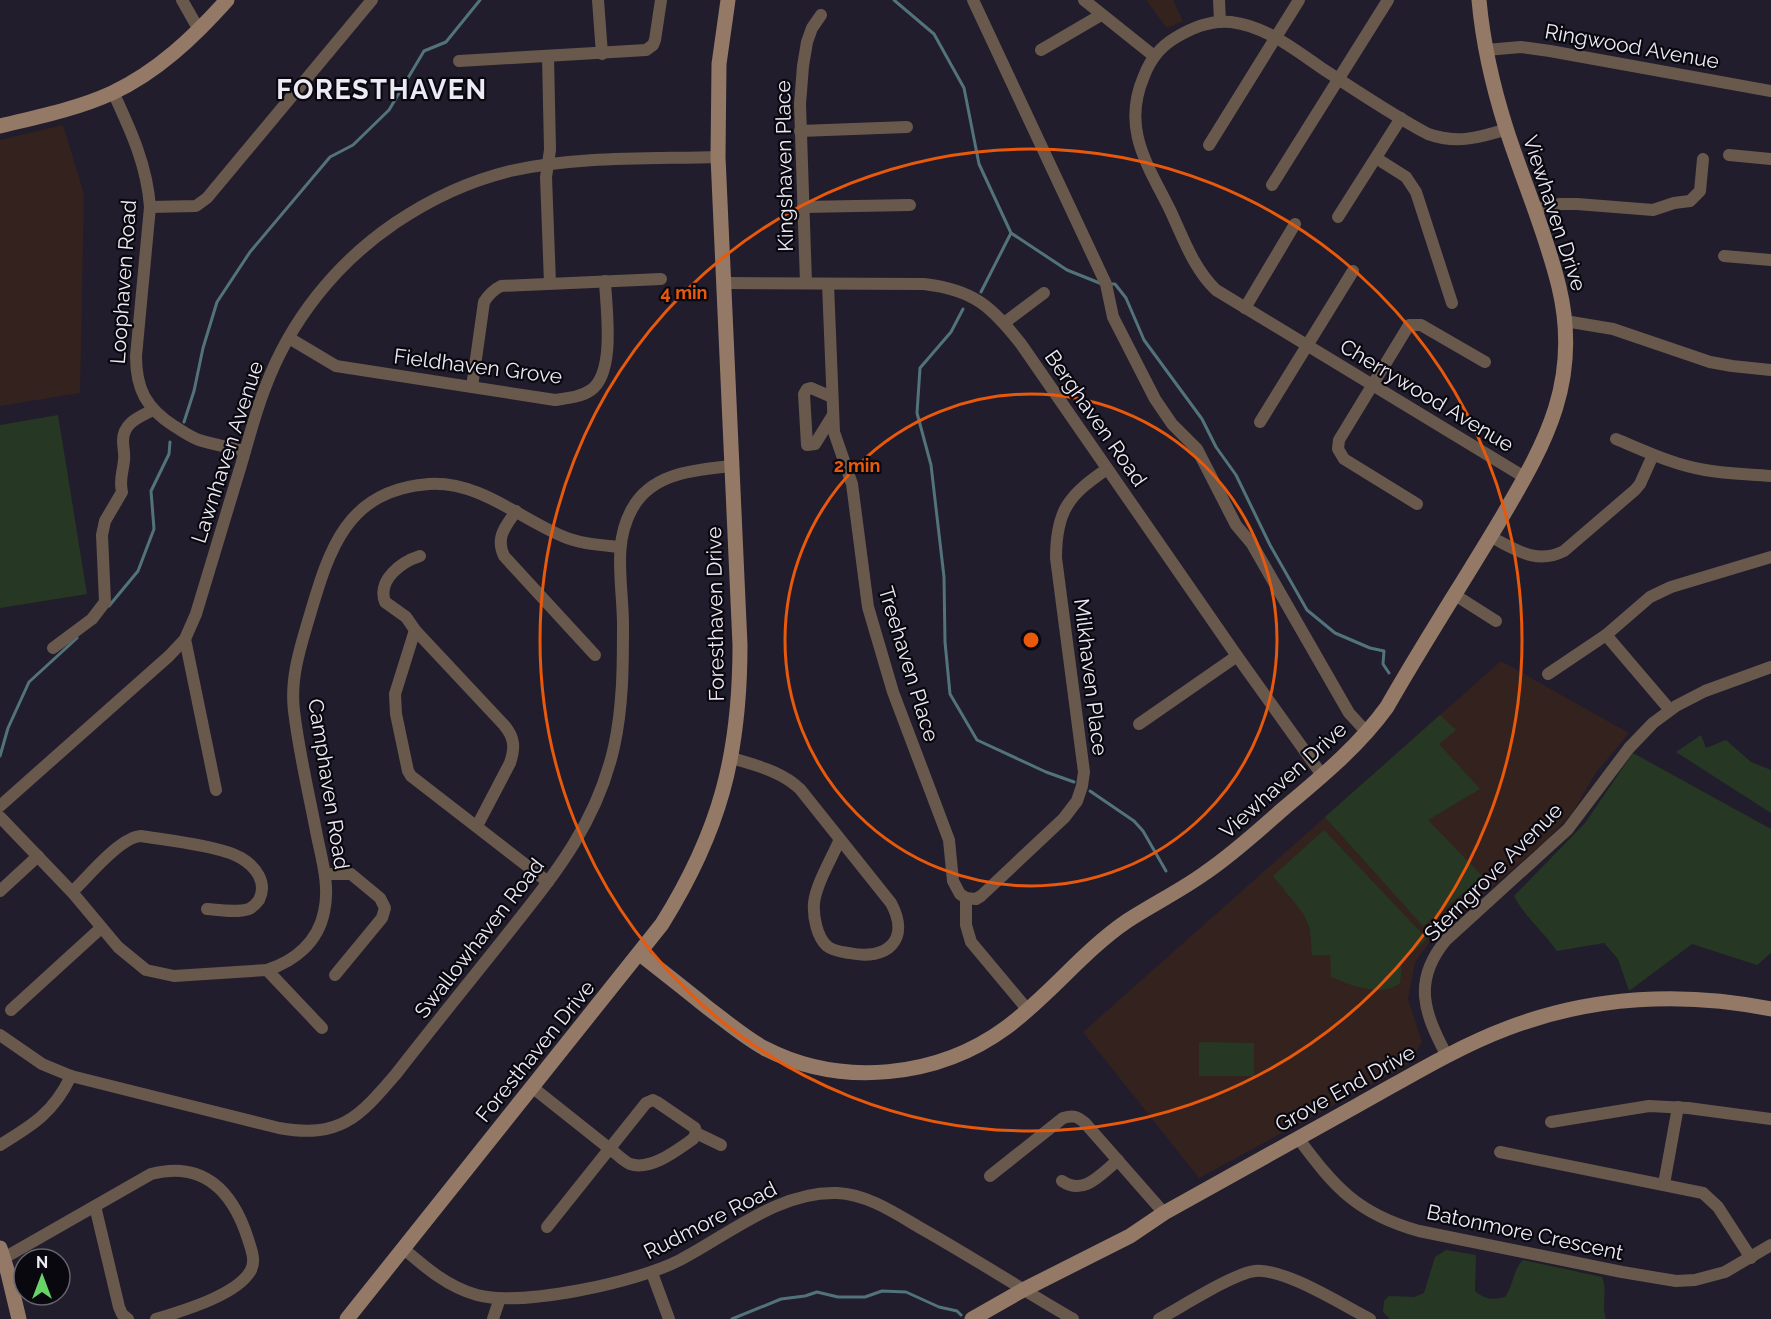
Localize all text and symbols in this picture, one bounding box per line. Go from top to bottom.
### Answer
street label: Ringwood Avenue [1543,18,1721,74]
district label: FORESTHAVEN [276,74,488,105]
street label: Kingshaven Place [770,80,798,252]
street label: Viewhaven Drive [1518,132,1592,294]
street label: Loophaven Road [105,199,141,365]
text: 4 min [661,282,707,303]
street label: Cherrywood Avenue [1336,333,1518,457]
street label: Fieldhaven Grove [392,343,564,389]
street label: Berghaven Road [1040,345,1152,491]
street label: Lawnhaven Avenue [186,358,268,546]
text: 2 min [834,455,880,476]
street label: Foresthaven Drive [701,526,729,702]
street label: Treehaven Place [874,584,944,744]
street label: Milkhaven Place [1069,597,1113,757]
centre of rings [1021,630,1041,650]
street label: Camphaven Road [303,697,355,871]
street label: Viewhaven Drive [1214,716,1352,844]
street label: Sterngrove Avenue [1419,798,1567,946]
street label: Swallowhaven Road [409,853,549,1023]
street label: Foresthaven Drive [470,975,600,1127]
street label: Grove End Drive [1271,1039,1419,1137]
street label: Rudmore Road [639,1176,781,1264]
street label: Batonmore Crescent [1424,1199,1626,1265]
north arrow [12,1247,72,1307]
text: N [36,1253,48,1272]

